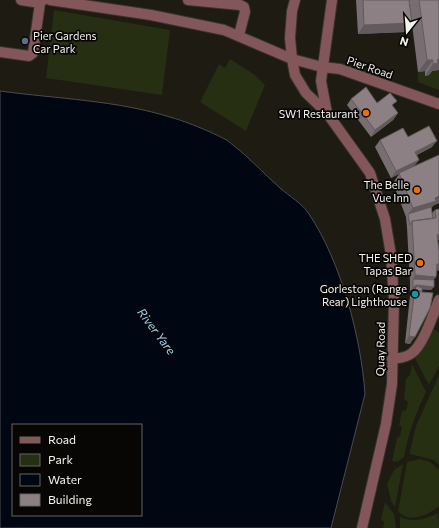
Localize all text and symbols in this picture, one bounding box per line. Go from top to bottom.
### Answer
north arrow [387,12,427,52]
place label: Pier Gardens Car Park [33,29,97,55]
text: N [398,35,410,49]
marker: Pier Gardens Car Park [20,36,30,46]
street label: Pier Road [345,53,395,81]
place label: SW1 Restaurant [279,107,358,120]
marker: SW1 Restaurant [361,108,371,118]
place label: The Belle Vue Inn [363,178,409,204]
marker: The Belle Vue Inn [412,185,422,195]
place label: THE SHED Tapas Bar [359,251,413,277]
marker: THE SHED Tapas Bar [415,258,425,268]
place label: Gorleston (Range Rear) Lighthouse [320,282,407,308]
marker: Gorleston (Range Rear) Lighthouse [410,289,420,299]
water label: River Yare [135,305,179,357]
street label: Quay Road [373,322,387,376]
legend [12,424,142,516]
text: Road [48,432,76,446]
text: Park [48,452,74,466]
text: Water [48,472,82,486]
text: Building [48,492,92,506]

